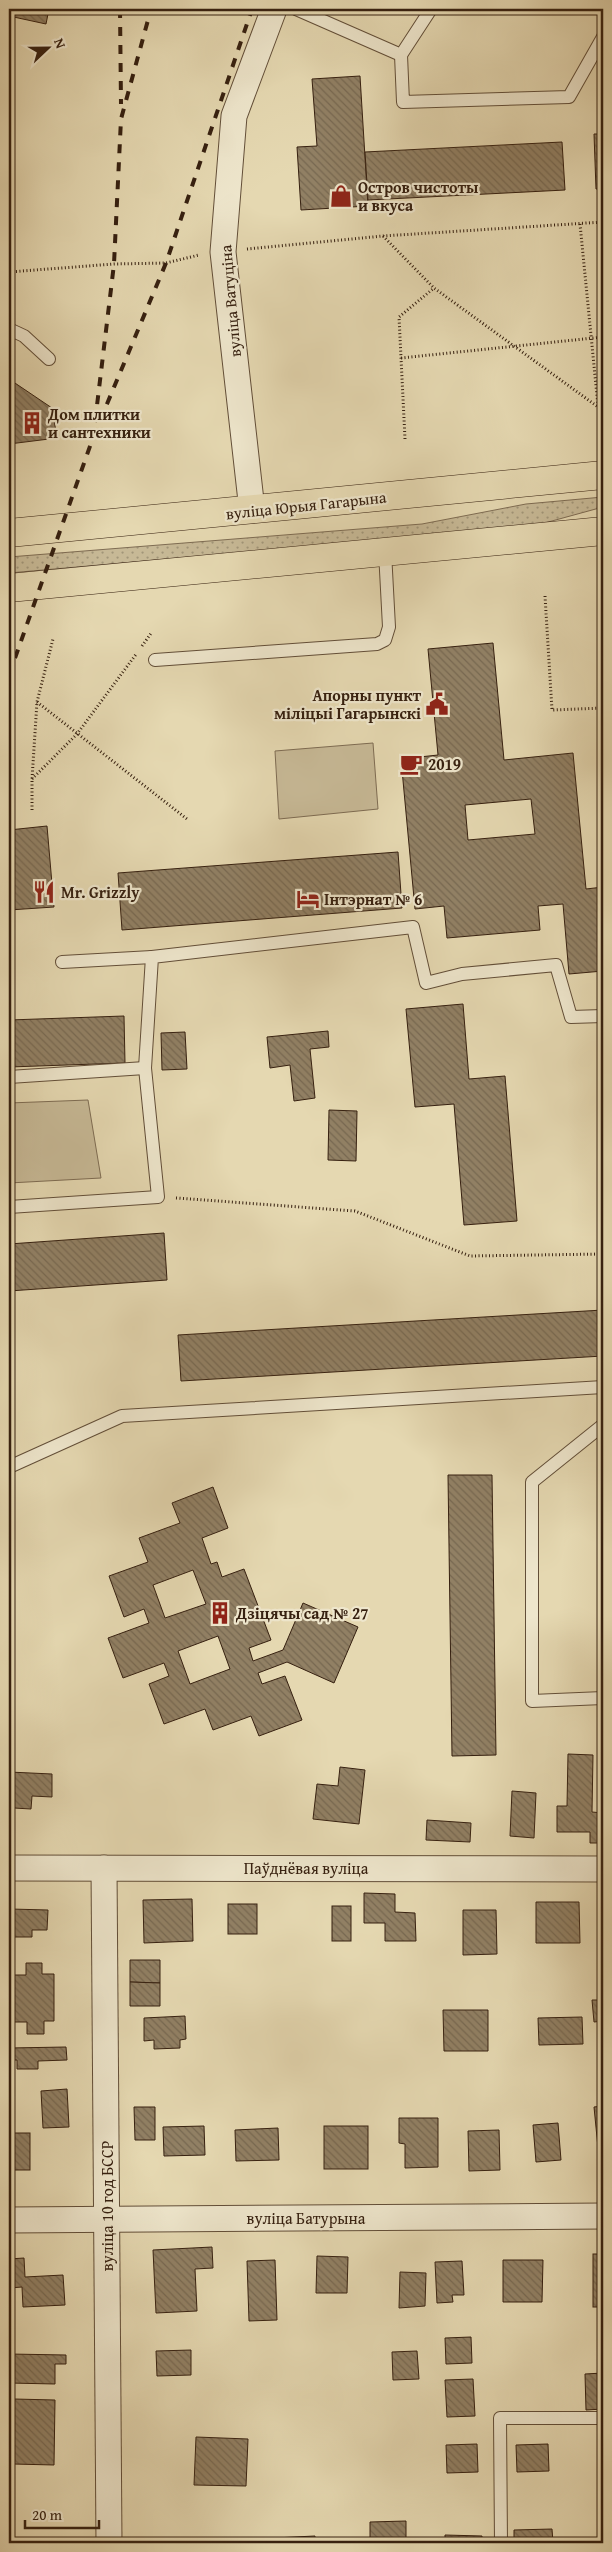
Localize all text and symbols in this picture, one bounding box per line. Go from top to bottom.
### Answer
north arrow [22,22,72,72]
text: N [49,35,71,52]
place label: Остров чистоты и вкуса [358,175,479,217]
shop icon: Остров чистоты и вкуса [328,183,354,209]
street label: вуліца Ватуціна [213,244,247,358]
place label: Дом плитки и сантехники [47,402,151,444]
building icon: Дом плитки и сантехники [19,410,45,436]
street label: вуліца Юрыя Гагарына [225,485,388,525]
place label: Апорны пункт міліцыі Гагарынскі [274,683,421,725]
public building icon: Апорны пункт міліцыі Гагарынскі [424,691,450,717]
cafe icon: 2019 [398,751,424,777]
place label: 2019 [428,752,461,776]
restaurant icon: Mr. Grizzly [31,879,57,905]
place label: Mr. Grizzly [61,880,140,904]
hotel icon: Інтэрнат № 6 [295,886,321,912]
place label: Інтэрнат № 6 [324,887,422,911]
building icon: Дзіцячы сад № 27 [207,1600,233,1626]
place label: Дзіцячы сад № 27 [235,1601,369,1625]
street label: Паўднёвая вуліца [244,1856,369,1880]
street label: вуліца 10 год БССР [95,2141,119,2271]
street label: вуліца Батурына [247,2206,366,2230]
scale bar [25,2497,99,2529]
text: 20 m [32,2504,63,2525]

